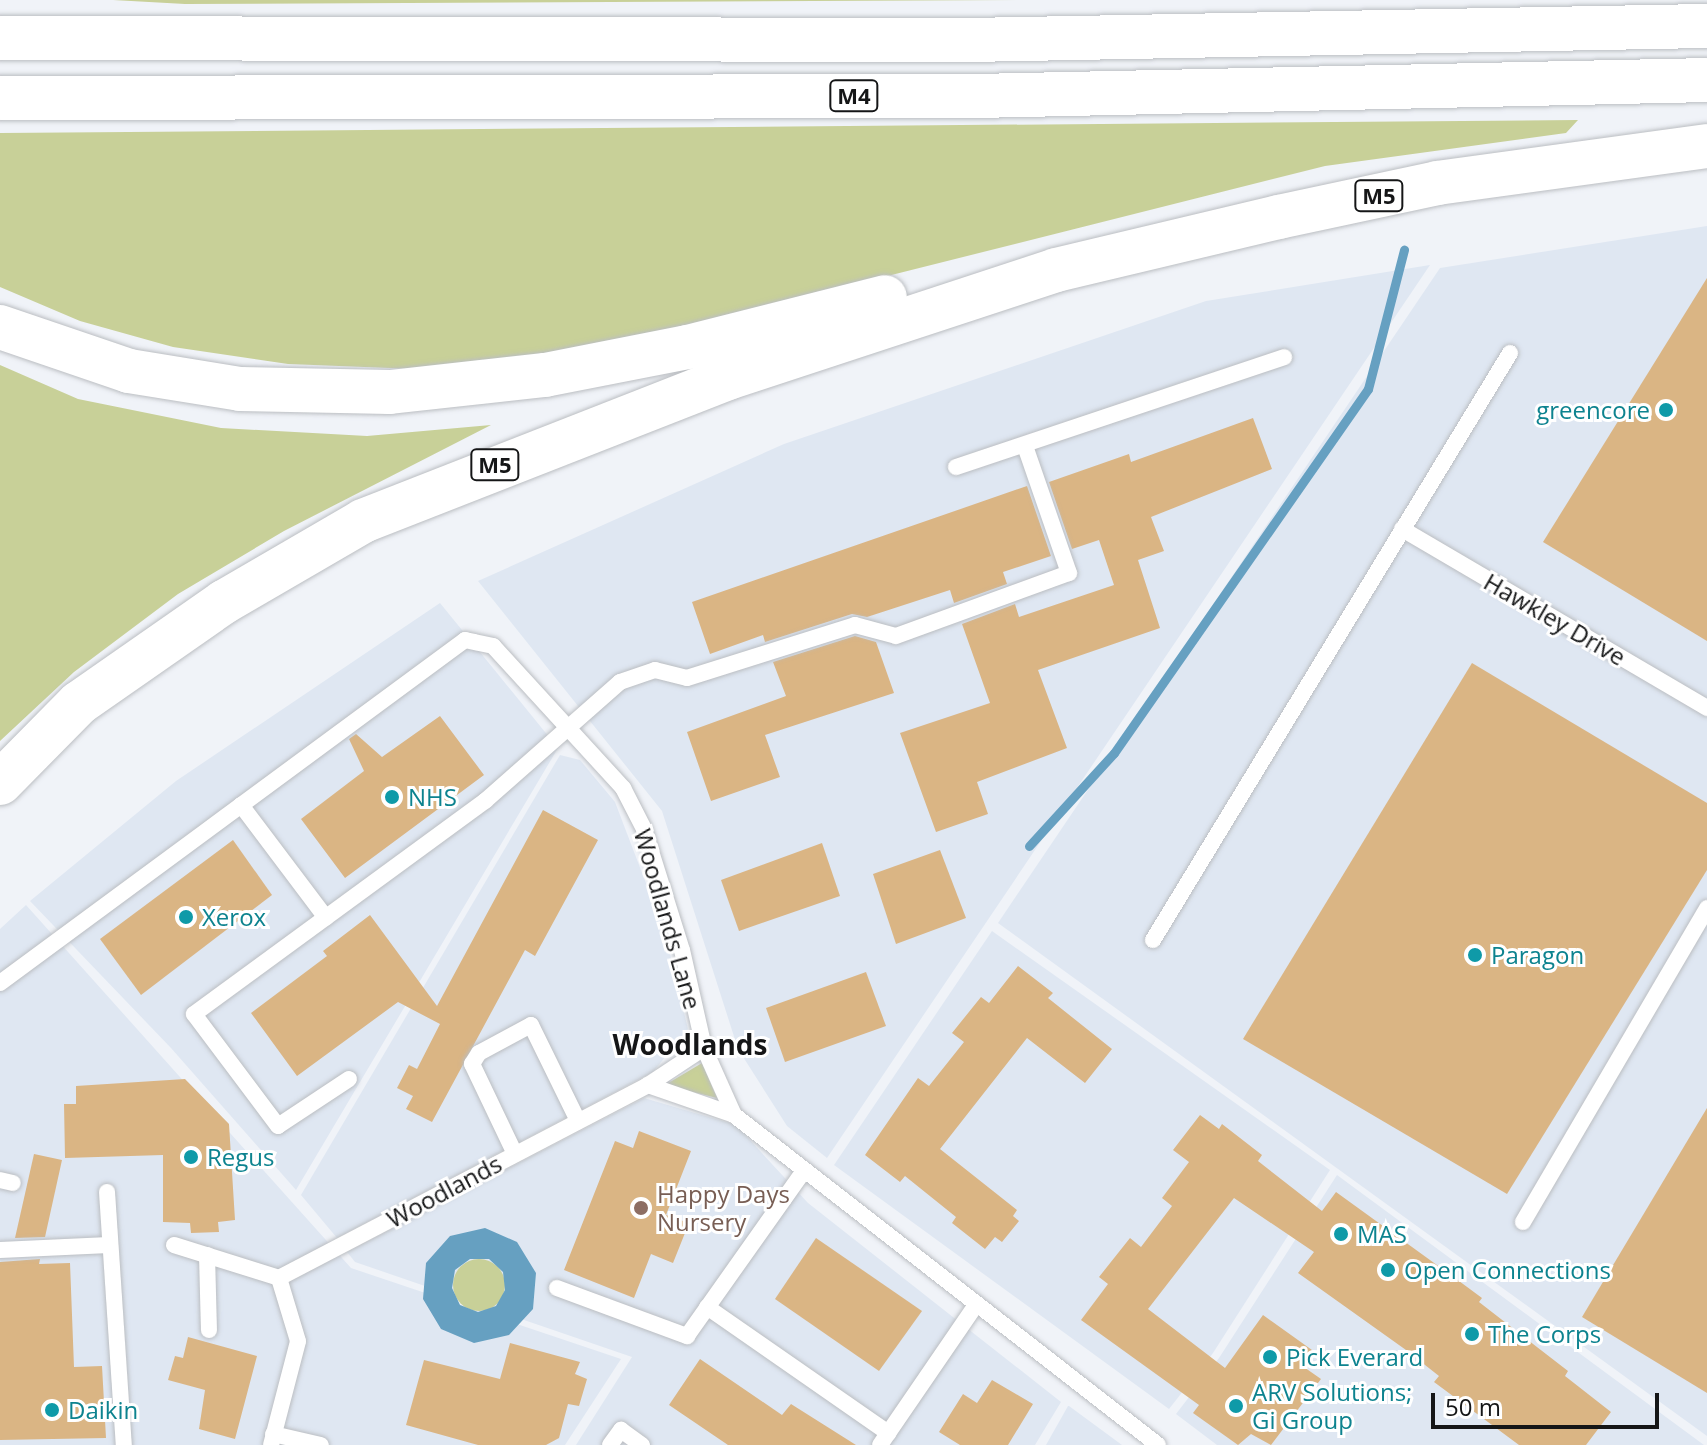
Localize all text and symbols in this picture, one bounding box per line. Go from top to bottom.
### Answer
road number: M4 [828,78,880,114]
road number: M5 [1353,178,1405,214]
place label: greencore [1536,396,1650,424]
marker: greencore [1657,401,1675,419]
road number: M5 [469,447,521,483]
street label: Hawkley Drive [1479,567,1631,671]
place label: NHS [408,783,457,811]
marker: NHS [383,788,401,806]
street label: Woodlands Lane [628,826,708,1012]
place label: Xerox [202,903,266,931]
marker: Xerox [177,908,195,926]
place label: Paragon [1491,941,1584,969]
marker: Paragon [1466,946,1484,964]
district label: Woodlands [613,1027,767,1061]
place label: Regus [207,1143,274,1171]
marker: Regus [182,1148,200,1166]
street label: Woodlands [382,1149,506,1233]
place label: Happy Days Nursery [657,1180,790,1236]
marker: Happy Days Nursery [632,1199,650,1217]
place label: MAS [1357,1220,1407,1248]
marker: MAS [1332,1225,1350,1243]
place label: Open Connections [1404,1256,1611,1284]
marker: Open Connections [1379,1261,1397,1279]
place label: The Corps [1488,1320,1601,1348]
marker: The Corps [1463,1325,1481,1343]
place label: Pick Everard [1286,1343,1423,1371]
marker: Pick Everard [1261,1348,1279,1366]
scale bar [1435,1377,1663,1427]
place label: ARV Solutions; Gi Group [1252,1378,1412,1434]
text: 50 m [1445,1390,1501,1423]
place label: Daikin [68,1396,138,1424]
marker: ARV Solutions; Gi Group [1227,1397,1245,1415]
marker: Daikin [43,1401,61,1419]

